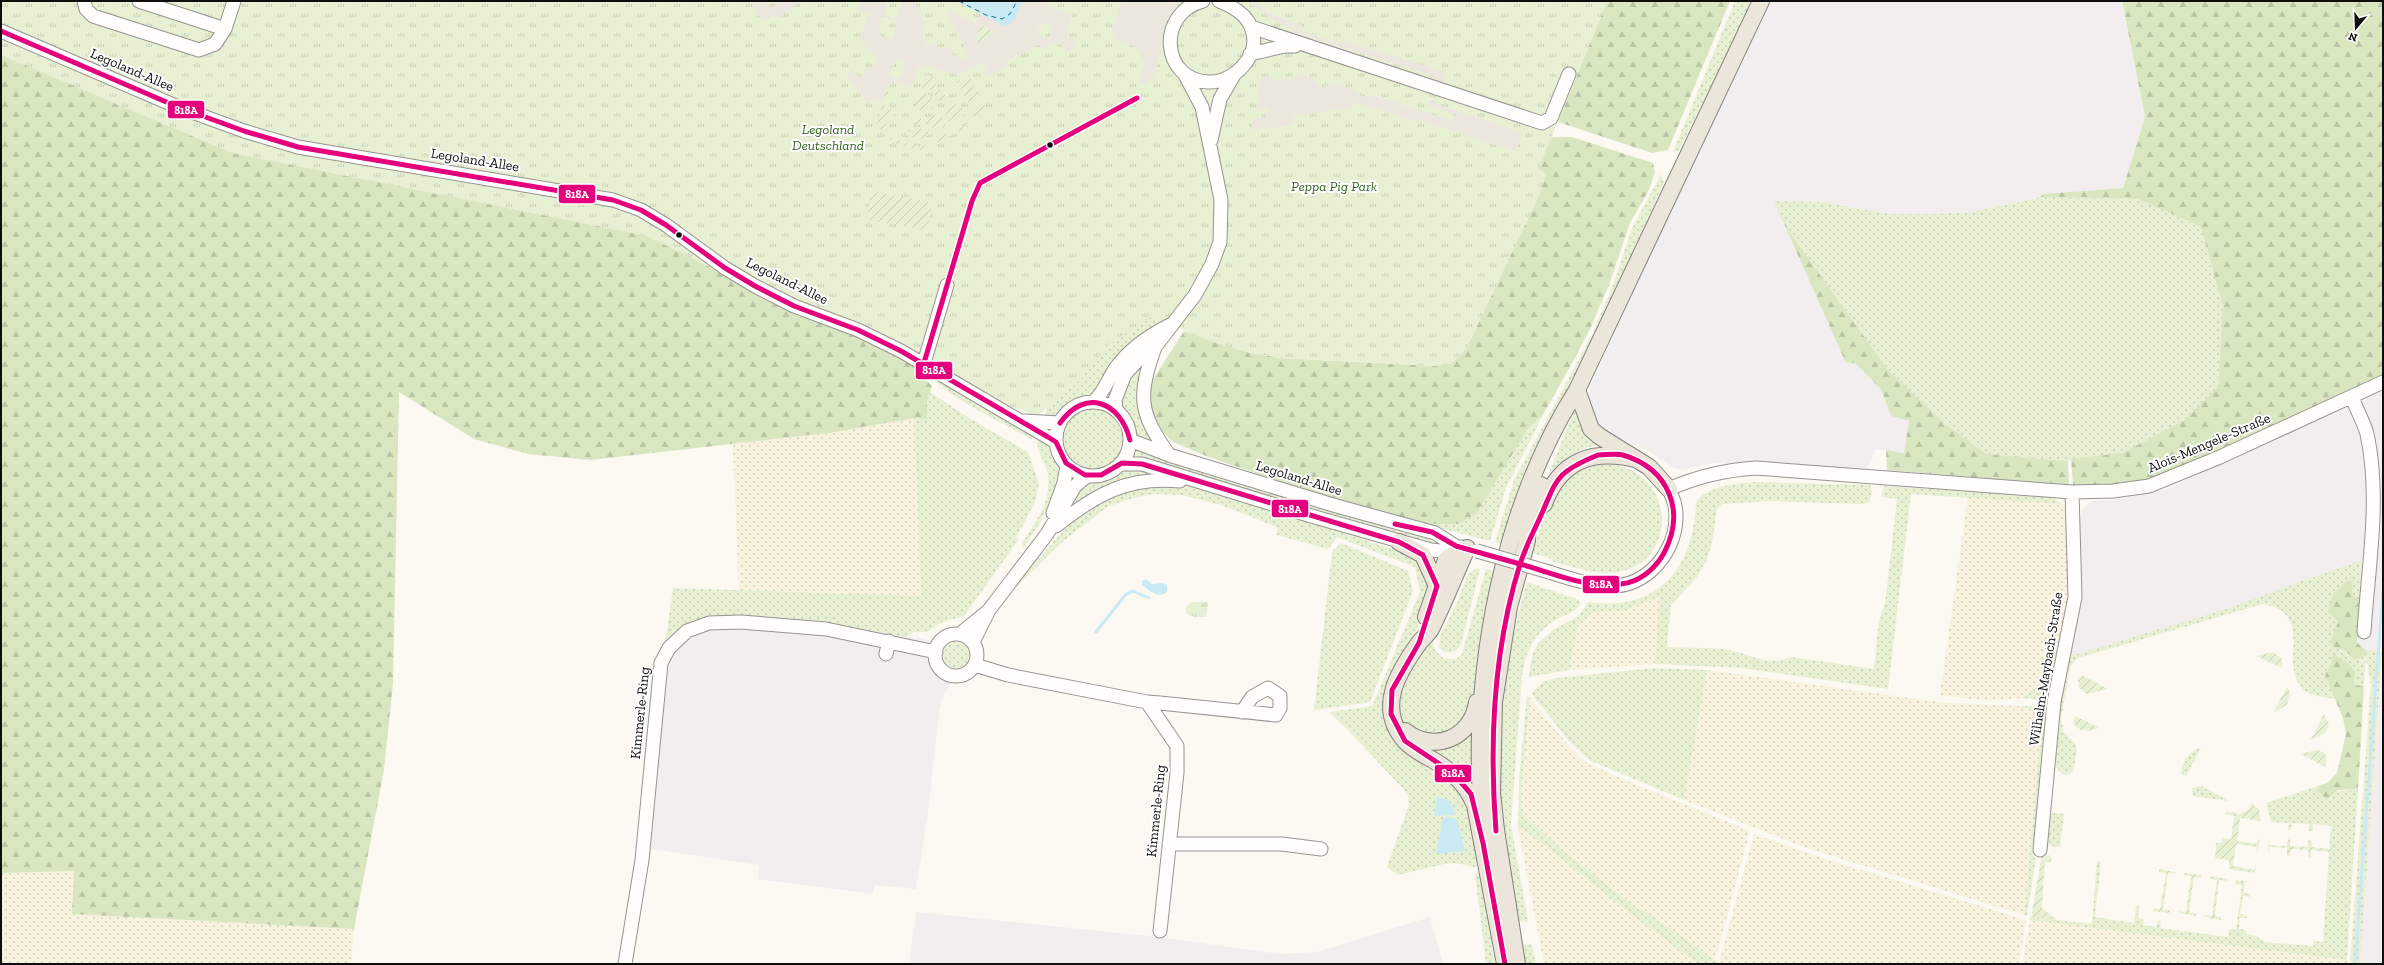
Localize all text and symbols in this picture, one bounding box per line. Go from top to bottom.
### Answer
north arrow [2336,8,2376,48]
text: N [2346,29,2359,44]
street label: Legoland-Allee [88,45,177,95]
line badge: 818A [167,100,205,119]
text: 818A [174,104,198,117]
park label: Legoland Deutschland [792,121,864,154]
unlabelled marker [1045,140,1055,150]
street label: Legoland-Allee [430,145,521,175]
park label: Peppa Pig Park [1291,178,1377,195]
line badge: 818A [558,184,596,204]
text: 818A [565,188,589,201]
unlabelled marker [674,230,684,240]
street label: Legoland-Allee [743,254,831,308]
line badge: 818A [915,361,953,380]
text: 818A [922,364,946,377]
street label: Alois-Mengele-Straße [2145,409,2273,477]
street label: Legoland-Allee [1254,457,1345,499]
line badge: 818A [1271,499,1309,518]
text: 818A [1278,503,1302,516]
line badge: 818A [1582,575,1620,594]
text: 818A [1589,578,1613,591]
street label: Wilhelm-Maybach-Straße [2025,591,2067,747]
street label: Kimmerle-Ring [627,666,653,760]
street label: Kimmerle-Ring [1143,764,1169,858]
line badge: 818A [1434,764,1472,783]
text: 818A [1441,767,1465,780]

